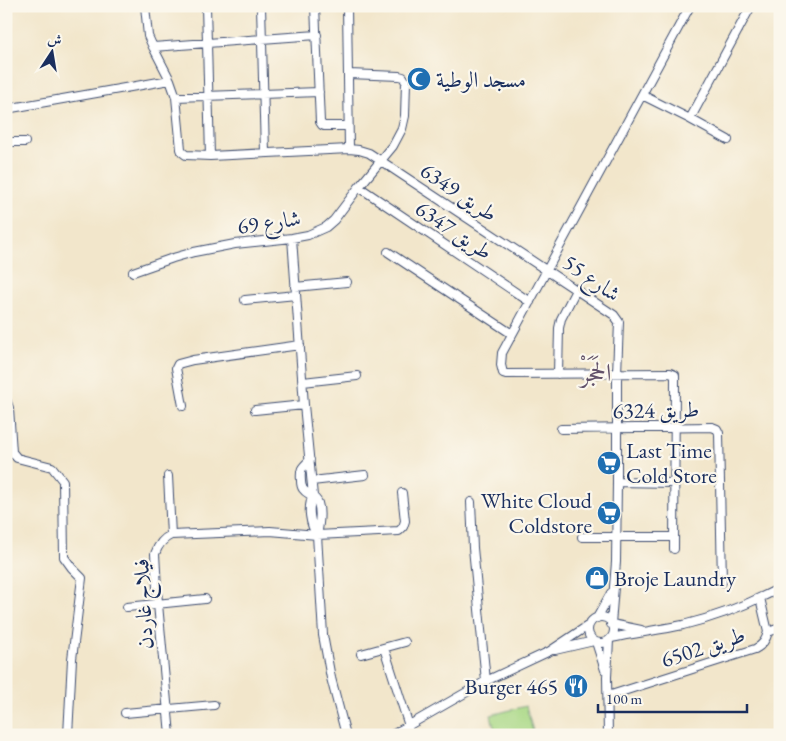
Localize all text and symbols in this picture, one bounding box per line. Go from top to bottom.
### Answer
north arrow [28,28,78,78]
text: ش [46,29,63,50]
place label: مسجد الوطية [436,65,526,94]
mosque icon: مسجد الوطية [406,66,432,92]
street label: طريق 6349 [415,156,503,228]
street label: طريق 6347 [410,194,498,266]
street label: شارع 69 [235,203,303,245]
street label: شارع 55 [555,248,626,311]
district label: الحَجَرْ [578,354,611,389]
street label: طريق 6324 [612,395,700,425]
place label: Last Time Cold Store [626,436,717,490]
supermarket icon: Last Time Cold Store [596,450,622,476]
place label: White Cloud Coldstore [481,486,593,540]
supermarket icon: White Cloud Coldstore [596,500,622,526]
street label: فيلاج غاردن [126,558,165,650]
place label: Broje Laundry [614,564,736,593]
shop icon: Broje Laundry [584,565,610,591]
street label: طريق 6502 [657,620,749,674]
place label: Burger 465 [465,672,558,701]
restaurant icon: Burger 465 [563,673,589,699]
scale bar [598,681,747,713]
text: 100 m [606,689,643,708]

